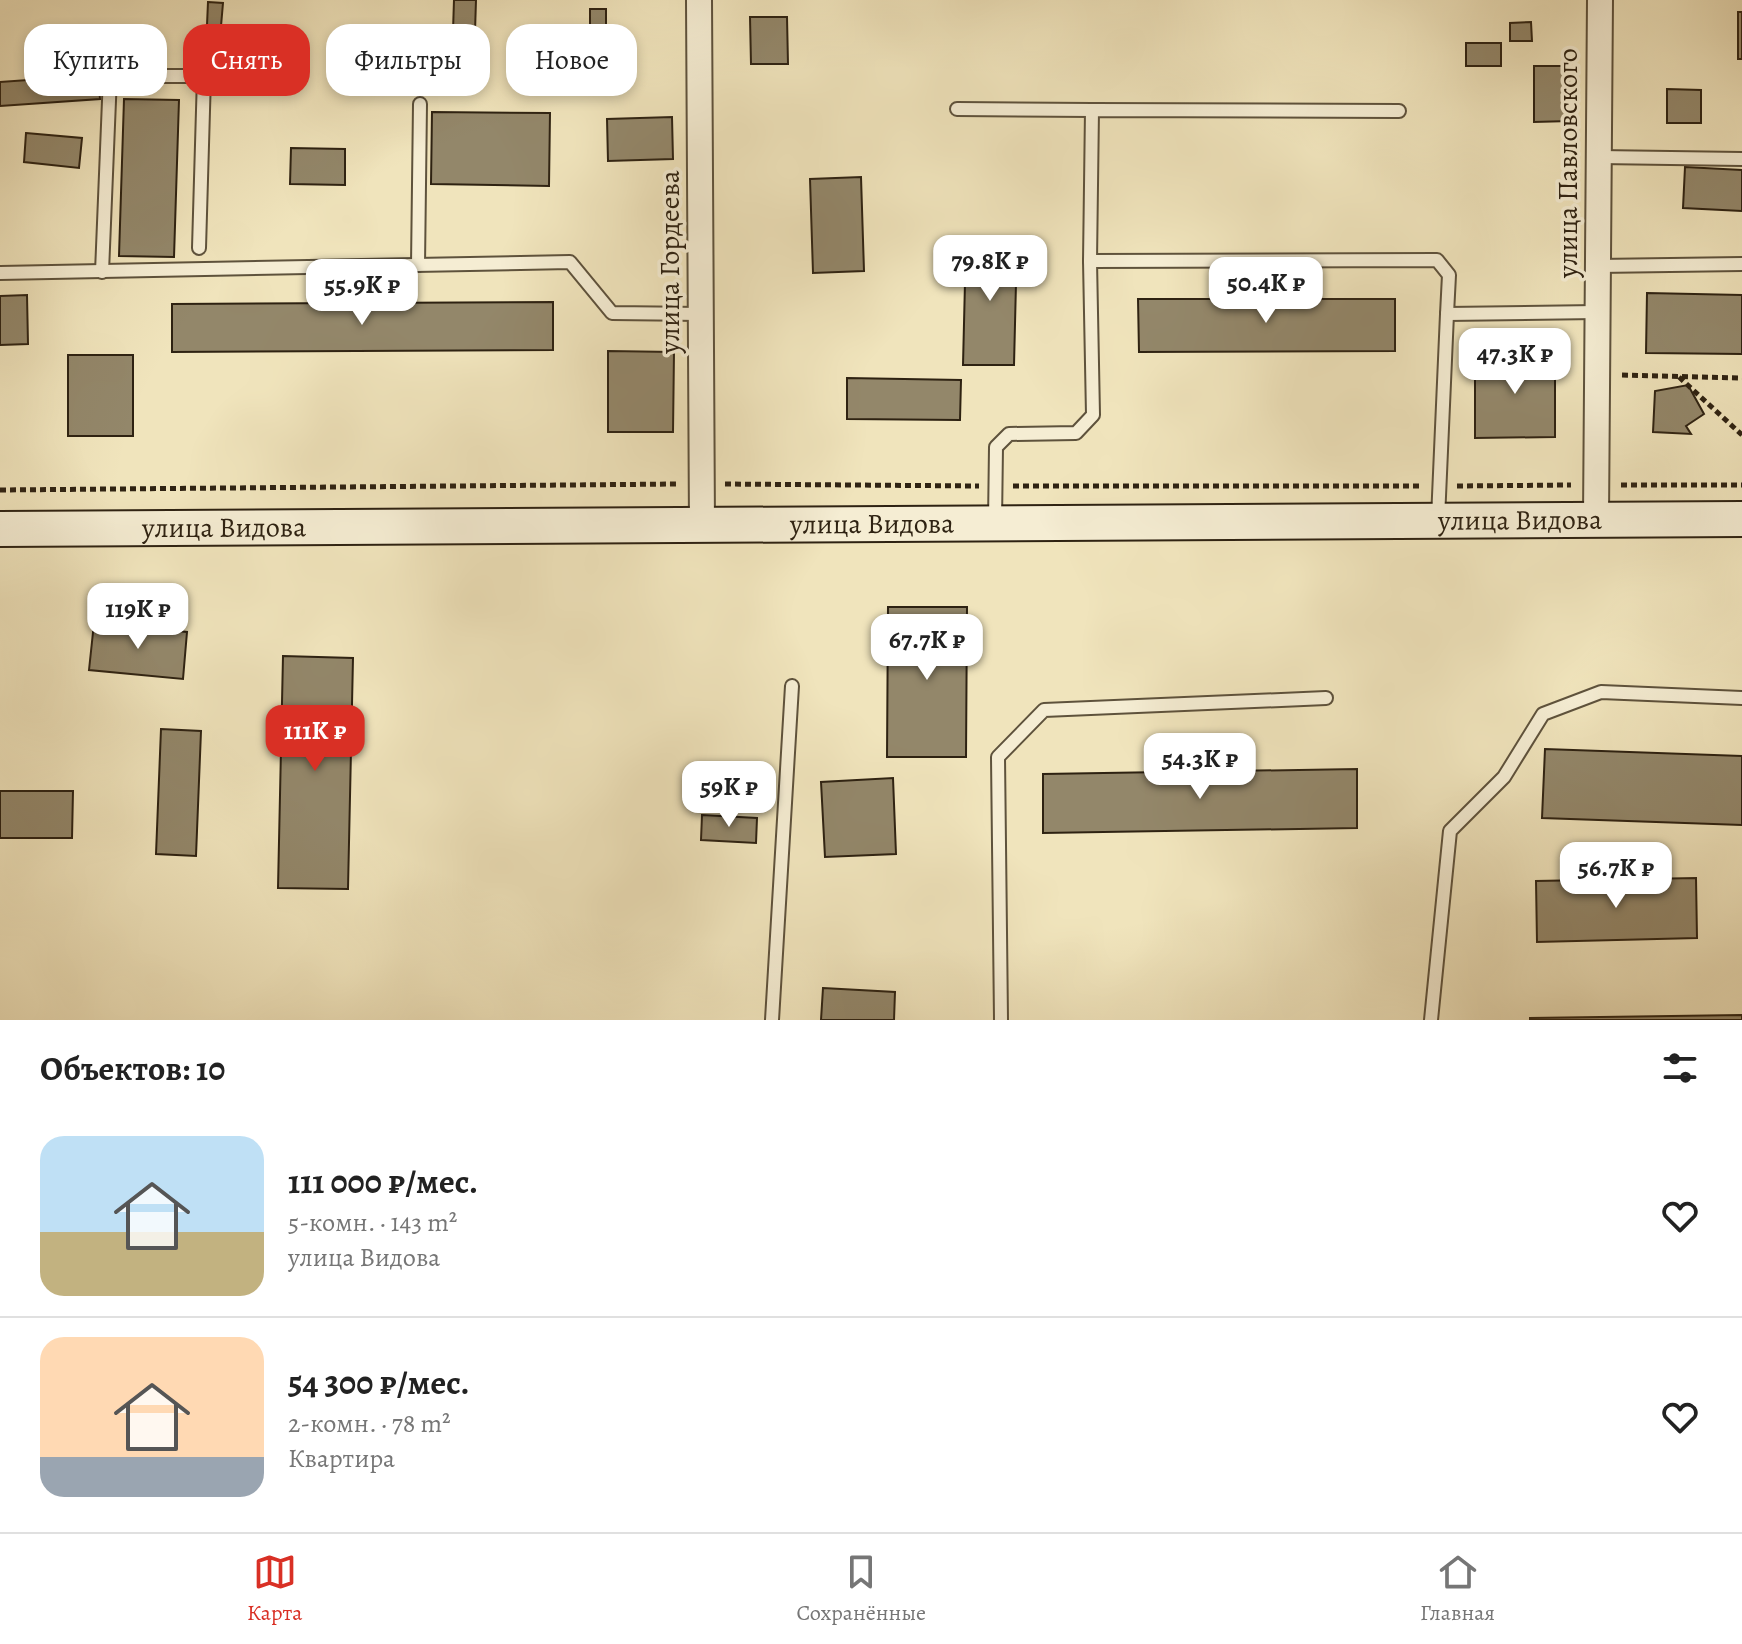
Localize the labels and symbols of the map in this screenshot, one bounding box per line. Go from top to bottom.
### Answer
street label: улица Павловского [1549,48,1587,279]
street label: улица Гордеева [651,170,689,355]
pin: 79.8K ₽ [916,235,1064,303]
pin: 50.4K ₽ [1192,257,1340,325]
pin: 55.9K ₽ [288,259,436,327]
pin: 47.3K ₽ [1441,328,1589,396]
street label: улица Видова [1437,501,1602,540]
street label: улица Видова [789,505,954,543]
street label: улица Видова [141,508,306,547]
pin: 119K ₽ [73,583,203,651]
pin: 67.7K ₽ [853,614,1001,682]
pin: 111K ₽ [250,705,380,773]
pin: 54.3K ₽ [1126,733,1274,801]
pin: 59K ₽ [673,761,785,829]
pin: 56.7K ₽ [1542,842,1690,910]

